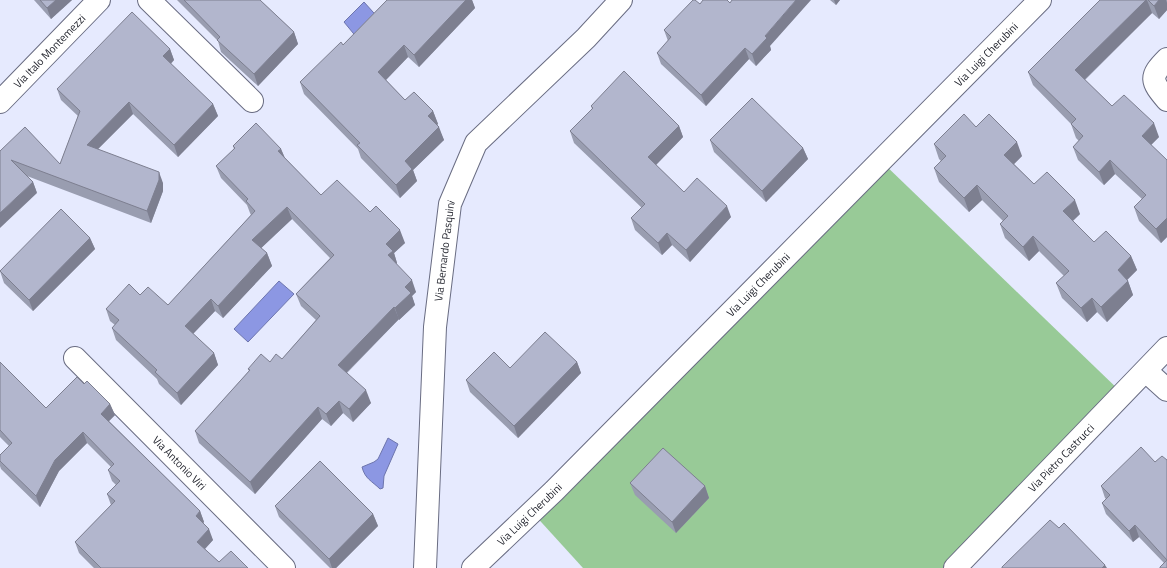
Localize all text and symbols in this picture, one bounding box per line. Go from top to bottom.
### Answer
street label: Via Italo Montemezzi [10,11,89,91]
street label: Via Luigi Cherubini [951,19,1021,90]
street label: Via Bernardo Pasquini [430,197,459,302]
street label: Via Luigi Cherubini [723,249,794,320]
street label: Via Pietro Castrucci [1024,420,1098,495]
street label: Via Antonio Viri [149,432,210,494]
street label: Via Luigi Cherubini [493,479,566,549]

